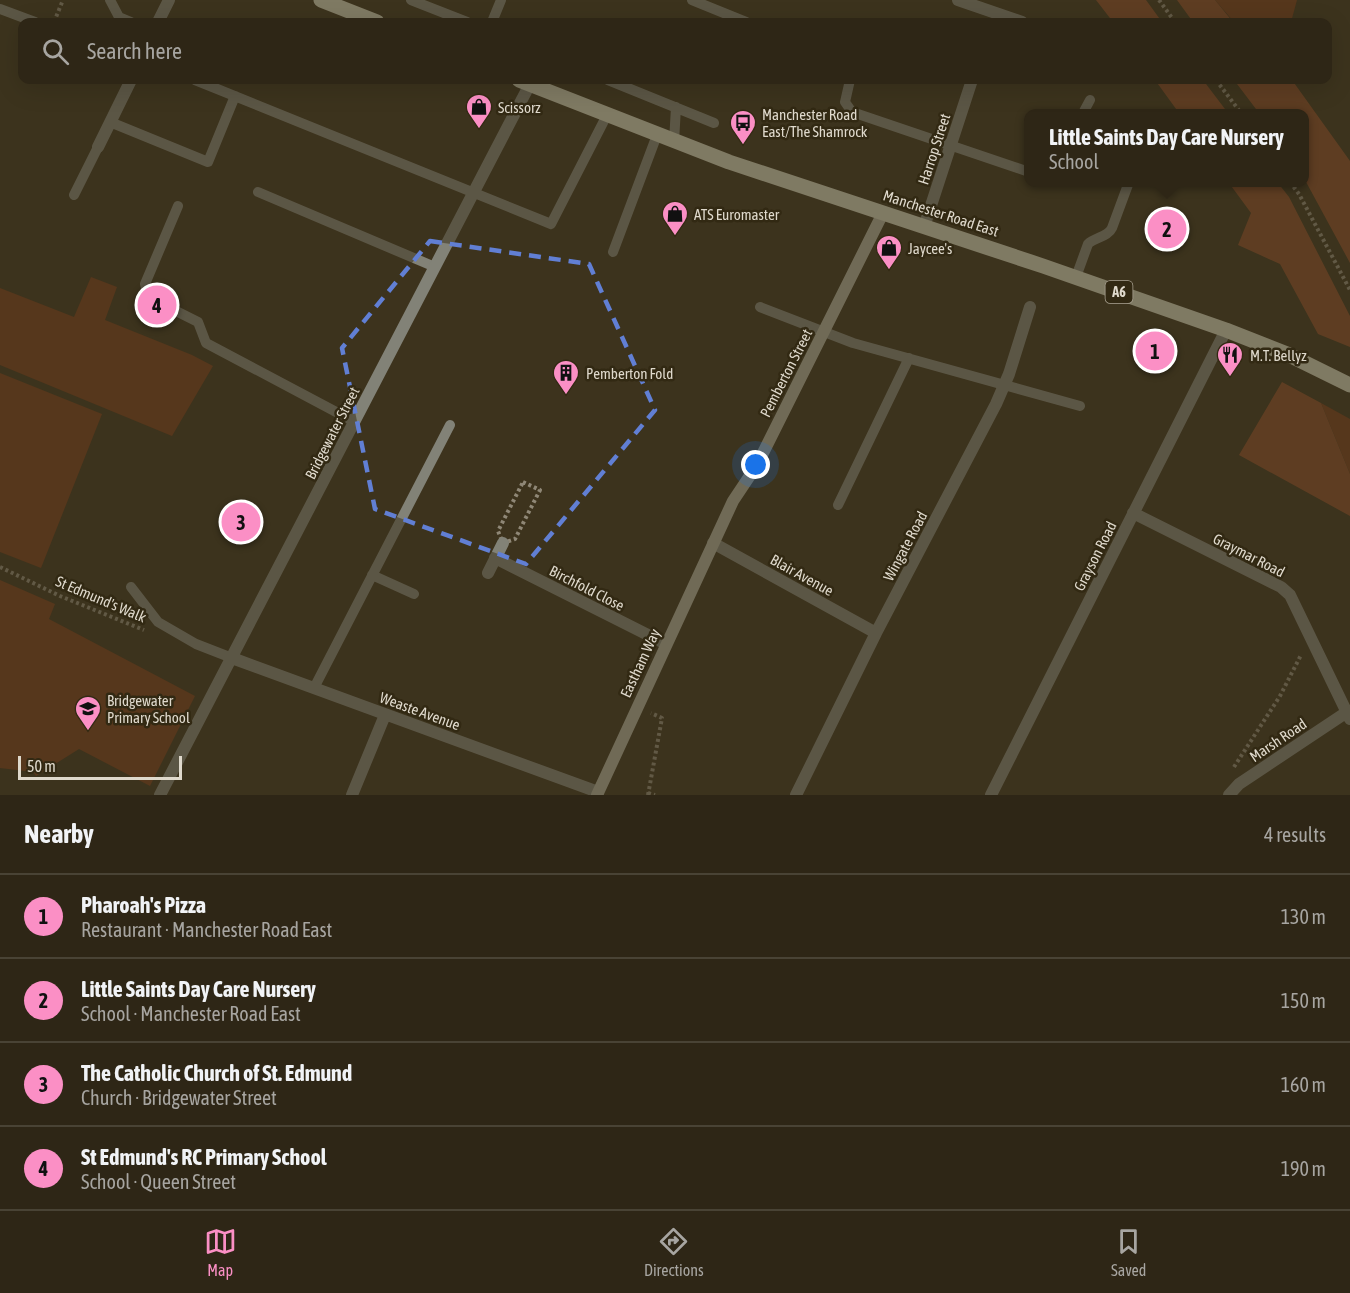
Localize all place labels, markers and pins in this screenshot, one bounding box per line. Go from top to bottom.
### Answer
shop icon: Scissorz [464,92,494,130]
place label: Scissorz [498,99,541,116]
place label: Manchester Road East/The Shamrock [762,106,868,140]
bus stop icon: Manchester Road East/The Shamrock [728,108,758,146]
shop icon: ATS Euromaster [660,199,690,237]
place label: ATS Euromaster [694,206,780,223]
pin: 2 [1148,206,1186,252]
shop icon: Jaycee's [874,233,904,271]
place label: Jaycee's [908,240,952,257]
pin: 4 [138,282,176,328]
pin: 1 [1136,328,1174,374]
restaurant icon: M.T. Bellyz [1215,340,1245,378]
place label: M.T. Bellyz [1250,347,1307,364]
building icon: Pemberton Fold [551,358,581,396]
place label: Pemberton Fold [586,365,673,382]
pin: 3 [222,500,260,544]
place label: Bridgewater Primary School [107,692,190,726]
school or university icon: Bridgewater Primary School [73,694,103,732]

